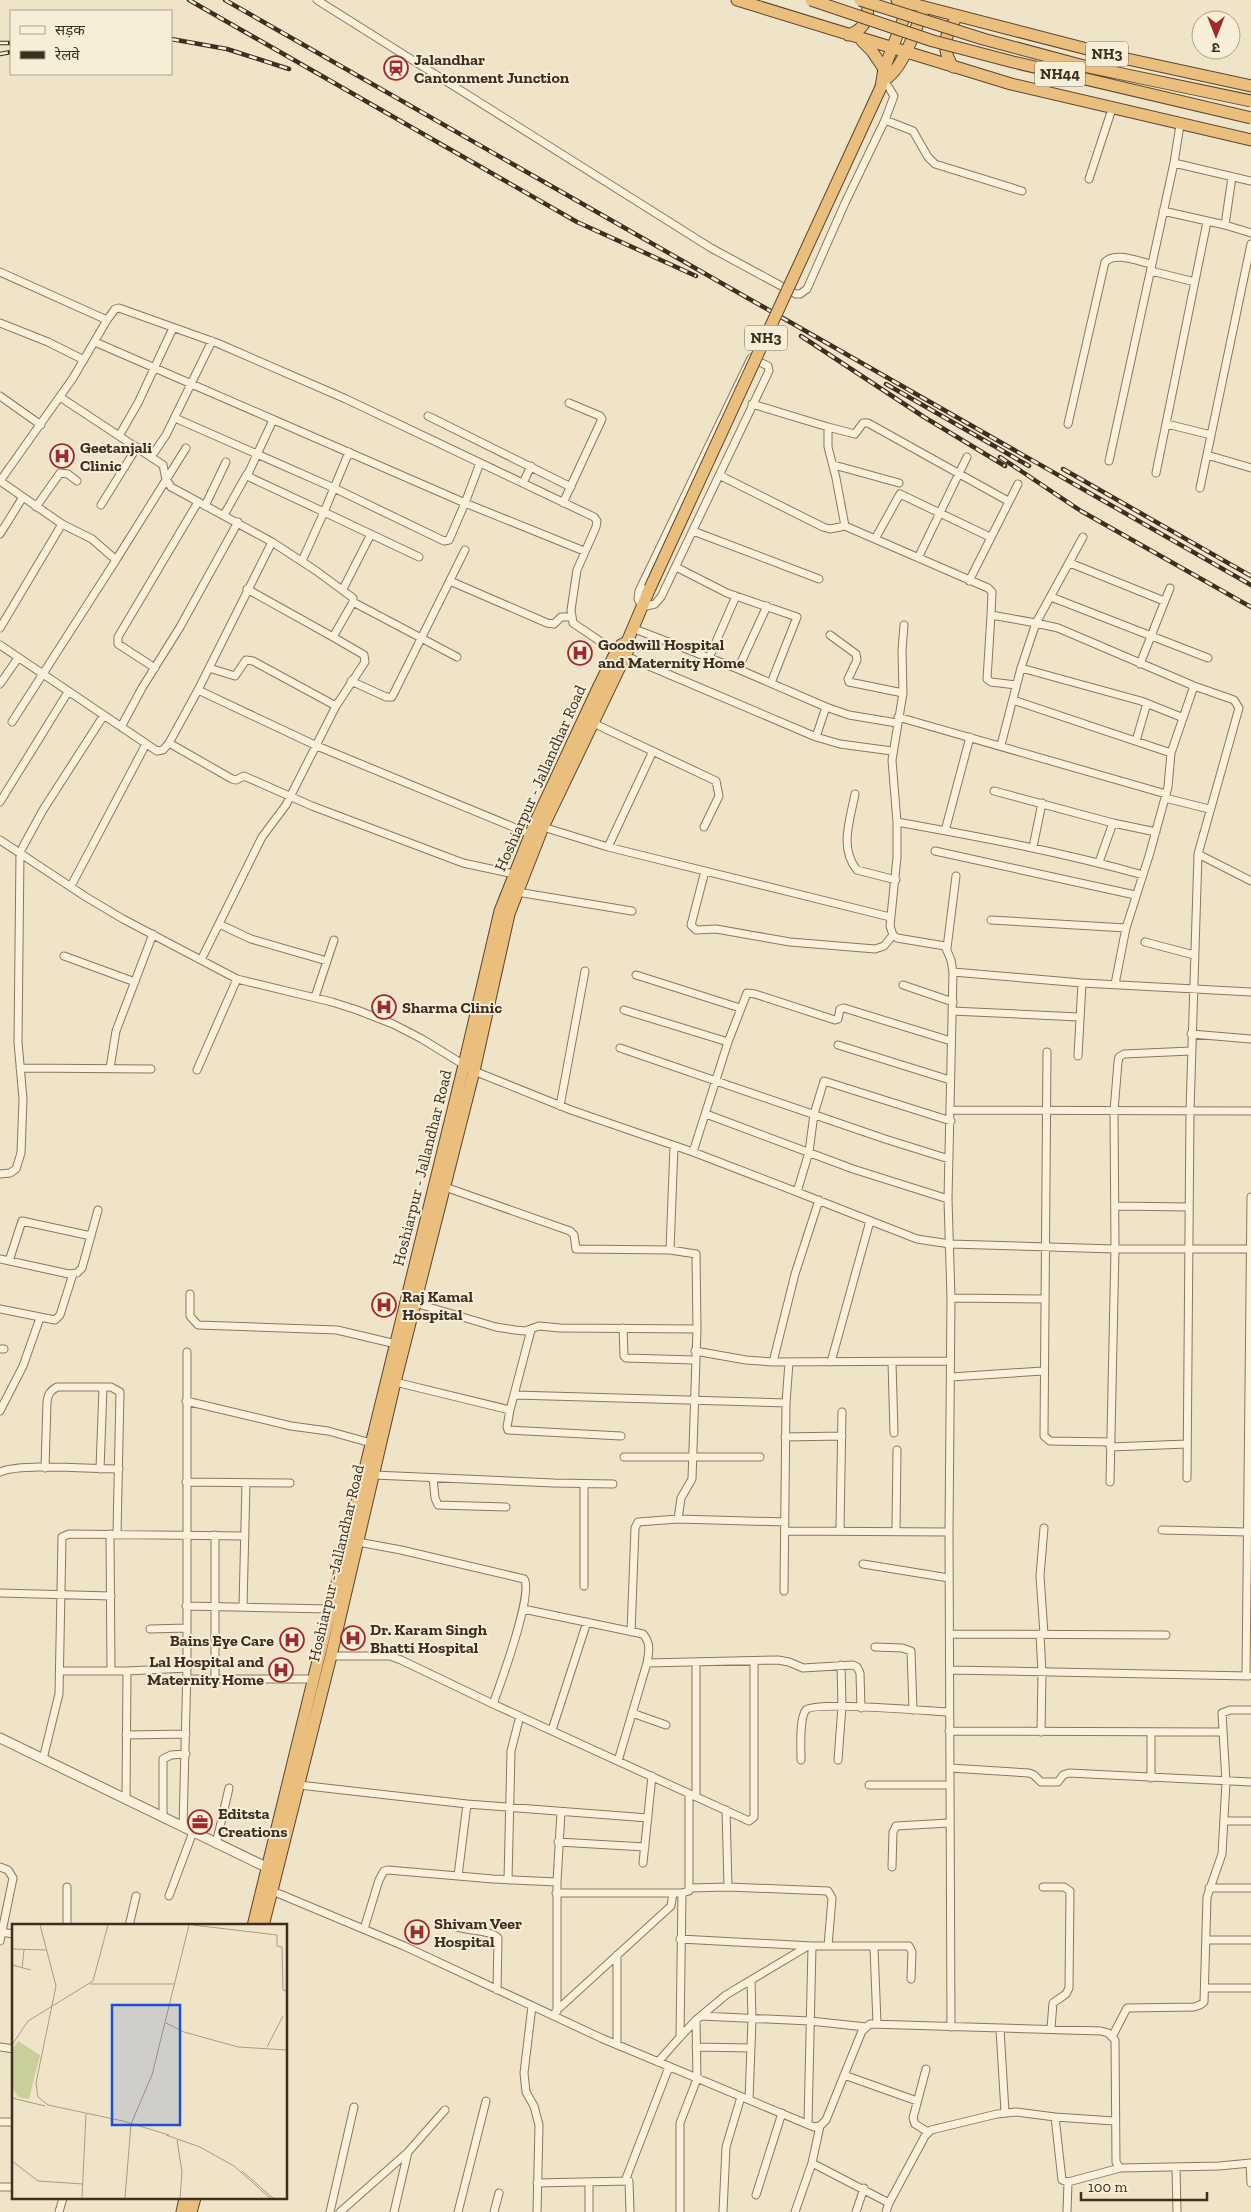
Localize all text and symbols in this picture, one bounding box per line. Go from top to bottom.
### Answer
legend [10,10,172,75]
north arrow [1191,10,1241,60]
text: सड़क [55,21,85,39]
text: उ [1211,39,1220,56]
road number: NH3 [1086,42,1128,66]
text: रेलवे [54,46,80,64]
place label: Jalandhar Cantonment Junction [414,50,570,87]
station icon: Jalandhar Cantonment Junction [383,55,409,81]
road number: NH44 [1035,62,1085,86]
road number: NH3 [745,326,787,350]
place label: Geetanjali Clinic [80,438,152,475]
hospital icon: Geetanjali Clinic [49,443,75,469]
place label: Goodwill Hospital and Maternity Home [598,635,745,672]
hospital icon: Goodwill Hospital and Maternity Home [567,640,593,666]
street label: Hoshiarpur - Jallandhar Road [490,682,590,874]
hospital icon: Sharma Clinic [371,994,397,1020]
place label: Sharma Clinic [402,998,502,1017]
street label: Hoshiarpur - Jallandhar Road [388,1068,456,1268]
place label: Raj Kamal Hospital [402,1287,473,1324]
hospital icon: Raj Kamal Hospital [371,1292,397,1318]
street label: Hoshiarpur - Jallandhar Road [304,1462,368,1663]
place label: Dr. Karam Singh Bhatti Hospital [370,1620,488,1657]
hospital icon: Dr. Karam Singh Bhatti Hospital [340,1625,366,1651]
hospital icon: Bains Eye Care [279,1627,305,1653]
place label: Bains Eye Care [170,1631,274,1650]
place label: Lal Hospital and Maternity Home [147,1652,264,1689]
hospital icon: Lal Hospital and Maternity Home [268,1657,294,1683]
place label: Editsta Creations [218,1804,288,1841]
office icon: Editsta Creations [187,1809,213,1835]
place label: Shivam Veer Hospital [434,1914,522,1951]
hospital icon: Shivam Veer Hospital [404,1919,430,1945]
inset map [12,1924,288,2200]
scale bar [1081,2170,1207,2202]
text: 100 m [1088,2178,1127,2196]

